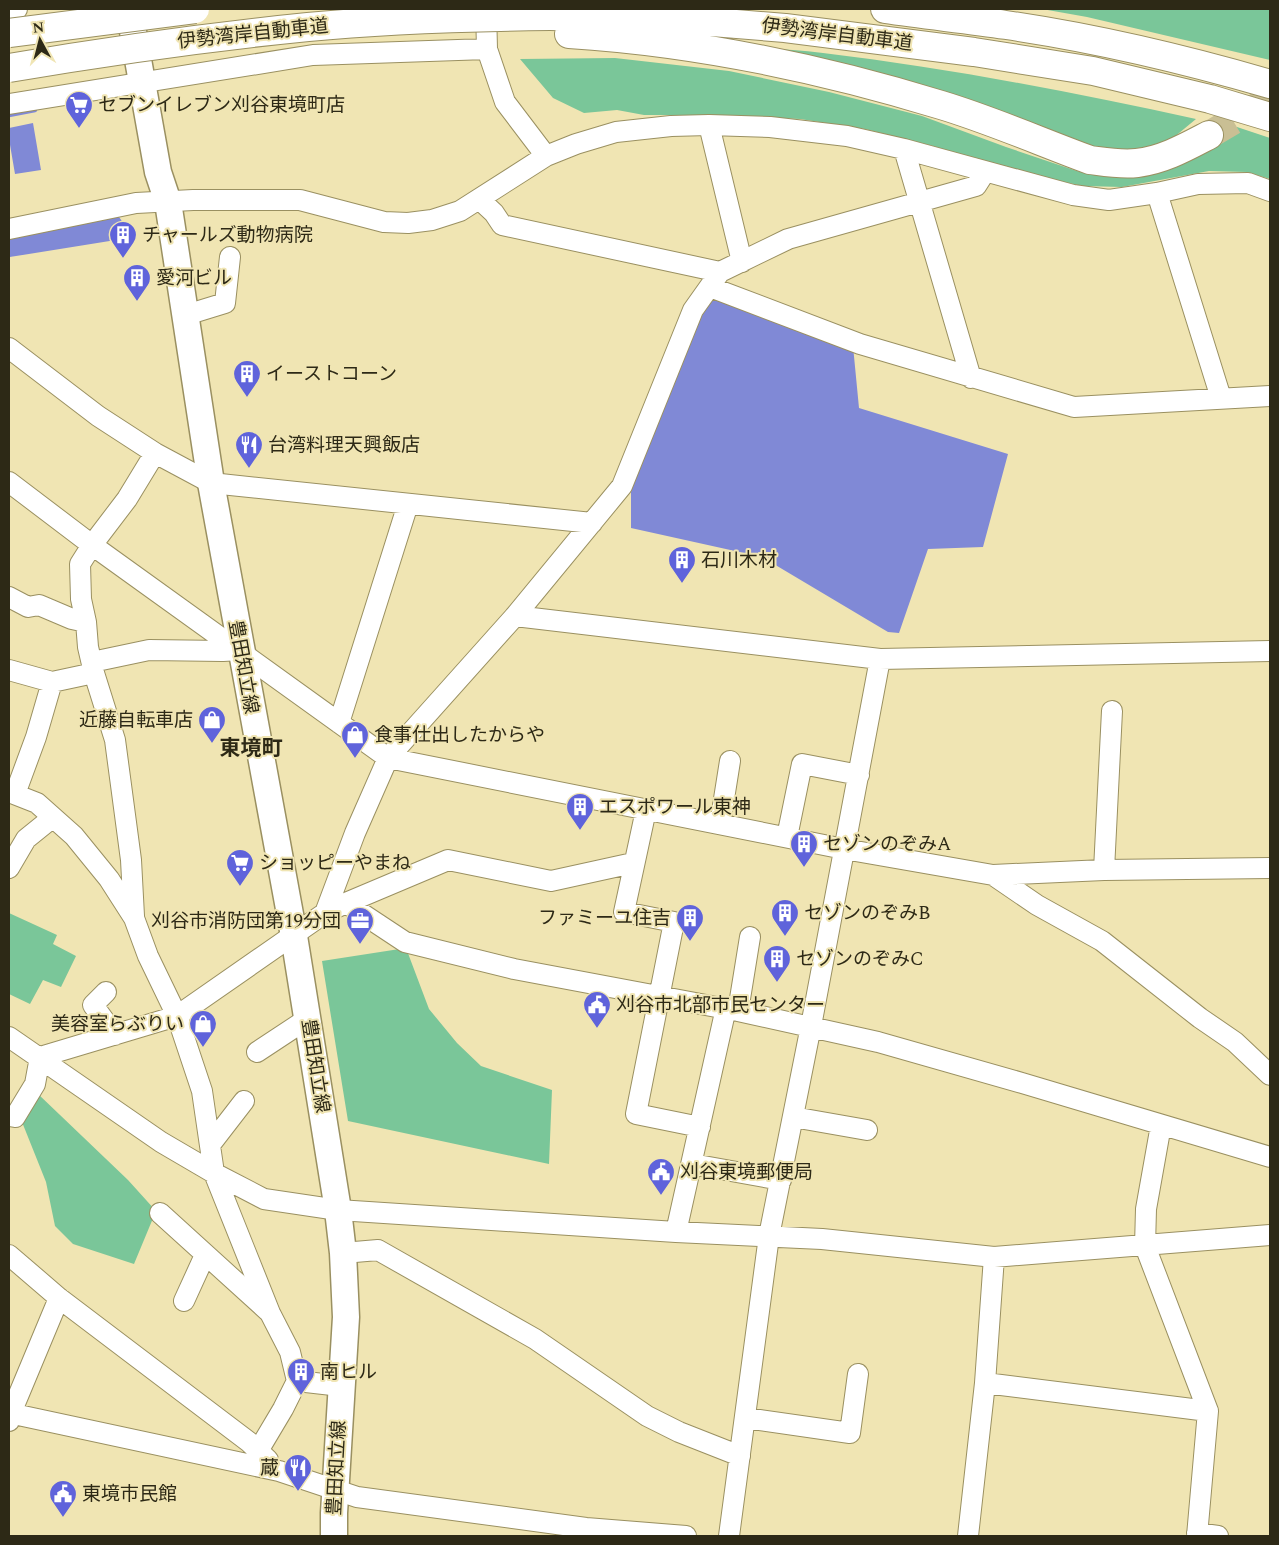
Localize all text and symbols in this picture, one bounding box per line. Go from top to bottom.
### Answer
street label: 伊勢湾岸自動車道 [760,11,914,59]
street label: 伊勢湾岸自動車道 [176,12,330,56]
north arrow [15,15,65,65]
text: N [32,16,45,39]
supermarket icon: セブンイレブン刈谷東境町店 [64,90,94,129]
place label: セブンイレブン刈谷東境町店 [98,91,345,120]
building icon: チャールズ動物病院 [108,220,138,259]
place label: チャールズ動物病院 [142,221,313,250]
building icon: 愛河ビル [122,263,152,302]
place label: 愛河ビル [156,264,232,293]
building icon: イーストコーン [232,359,262,398]
place label: イーストコーン [266,360,397,389]
restaurant icon: 台湾料理天興飯店 [234,430,264,469]
place label: 台湾料理天興飯店 [268,431,420,460]
building icon: 石川木材 [667,545,697,584]
place label: 石川木材 [701,546,777,575]
street label: 豊田知立線 [220,618,266,716]
shop icon: 近藤自転車店 [197,705,227,744]
place label: 近藤自転車店 [79,706,193,735]
shop icon: 食事仕出したからや [340,720,370,759]
place label: 食事仕出したからや [374,721,545,750]
district label: 東境町 [220,733,283,765]
building icon: エスポワール東神 [565,792,595,831]
place label: エスポワール東神 [599,793,751,822]
building icon: セゾンのぞみA [789,829,819,868]
place label: セゾンのぞみA [823,830,951,859]
supermarket icon: ショッピーやまね [225,848,255,887]
place label: ショッピーやまね [259,849,411,878]
building icon: セゾンのぞみB [770,898,800,937]
place label: セゾンのぞみB [804,899,931,928]
building icon: ファミーユ住吉 [675,903,705,942]
place label: ファミーユ住吉 [538,904,671,933]
office icon: 刈谷市消防団第19分団 [345,906,375,945]
place label: 刈谷市消防団第19分団 [151,907,341,936]
building icon: セゾンのぞみC [762,944,792,983]
place label: セゾンのぞみC [796,945,924,974]
public building icon: 刈谷市北部市民センター [582,990,612,1029]
place label: 刈谷市北部市民センター [616,991,825,1020]
shop icon: 美容室らぶりい [188,1009,218,1048]
place label: 美容室らぶりい [51,1010,184,1039]
street label: 豊田知立線 [293,1017,337,1115]
public building icon: 刈谷東境郵便局 [646,1157,676,1196]
place label: 刈谷東境郵便局 [680,1158,813,1187]
building icon: 南ヒル [286,1357,316,1396]
place label: 南ヒル [320,1358,377,1387]
street label: 豊田知立線 [320,1420,354,1516]
restaurant icon: 蔵 [283,1453,313,1492]
place label: 蔵 [260,1454,279,1483]
public building icon: 東境市民館 [48,1479,78,1518]
place label: 東境市民館 [82,1480,177,1509]

